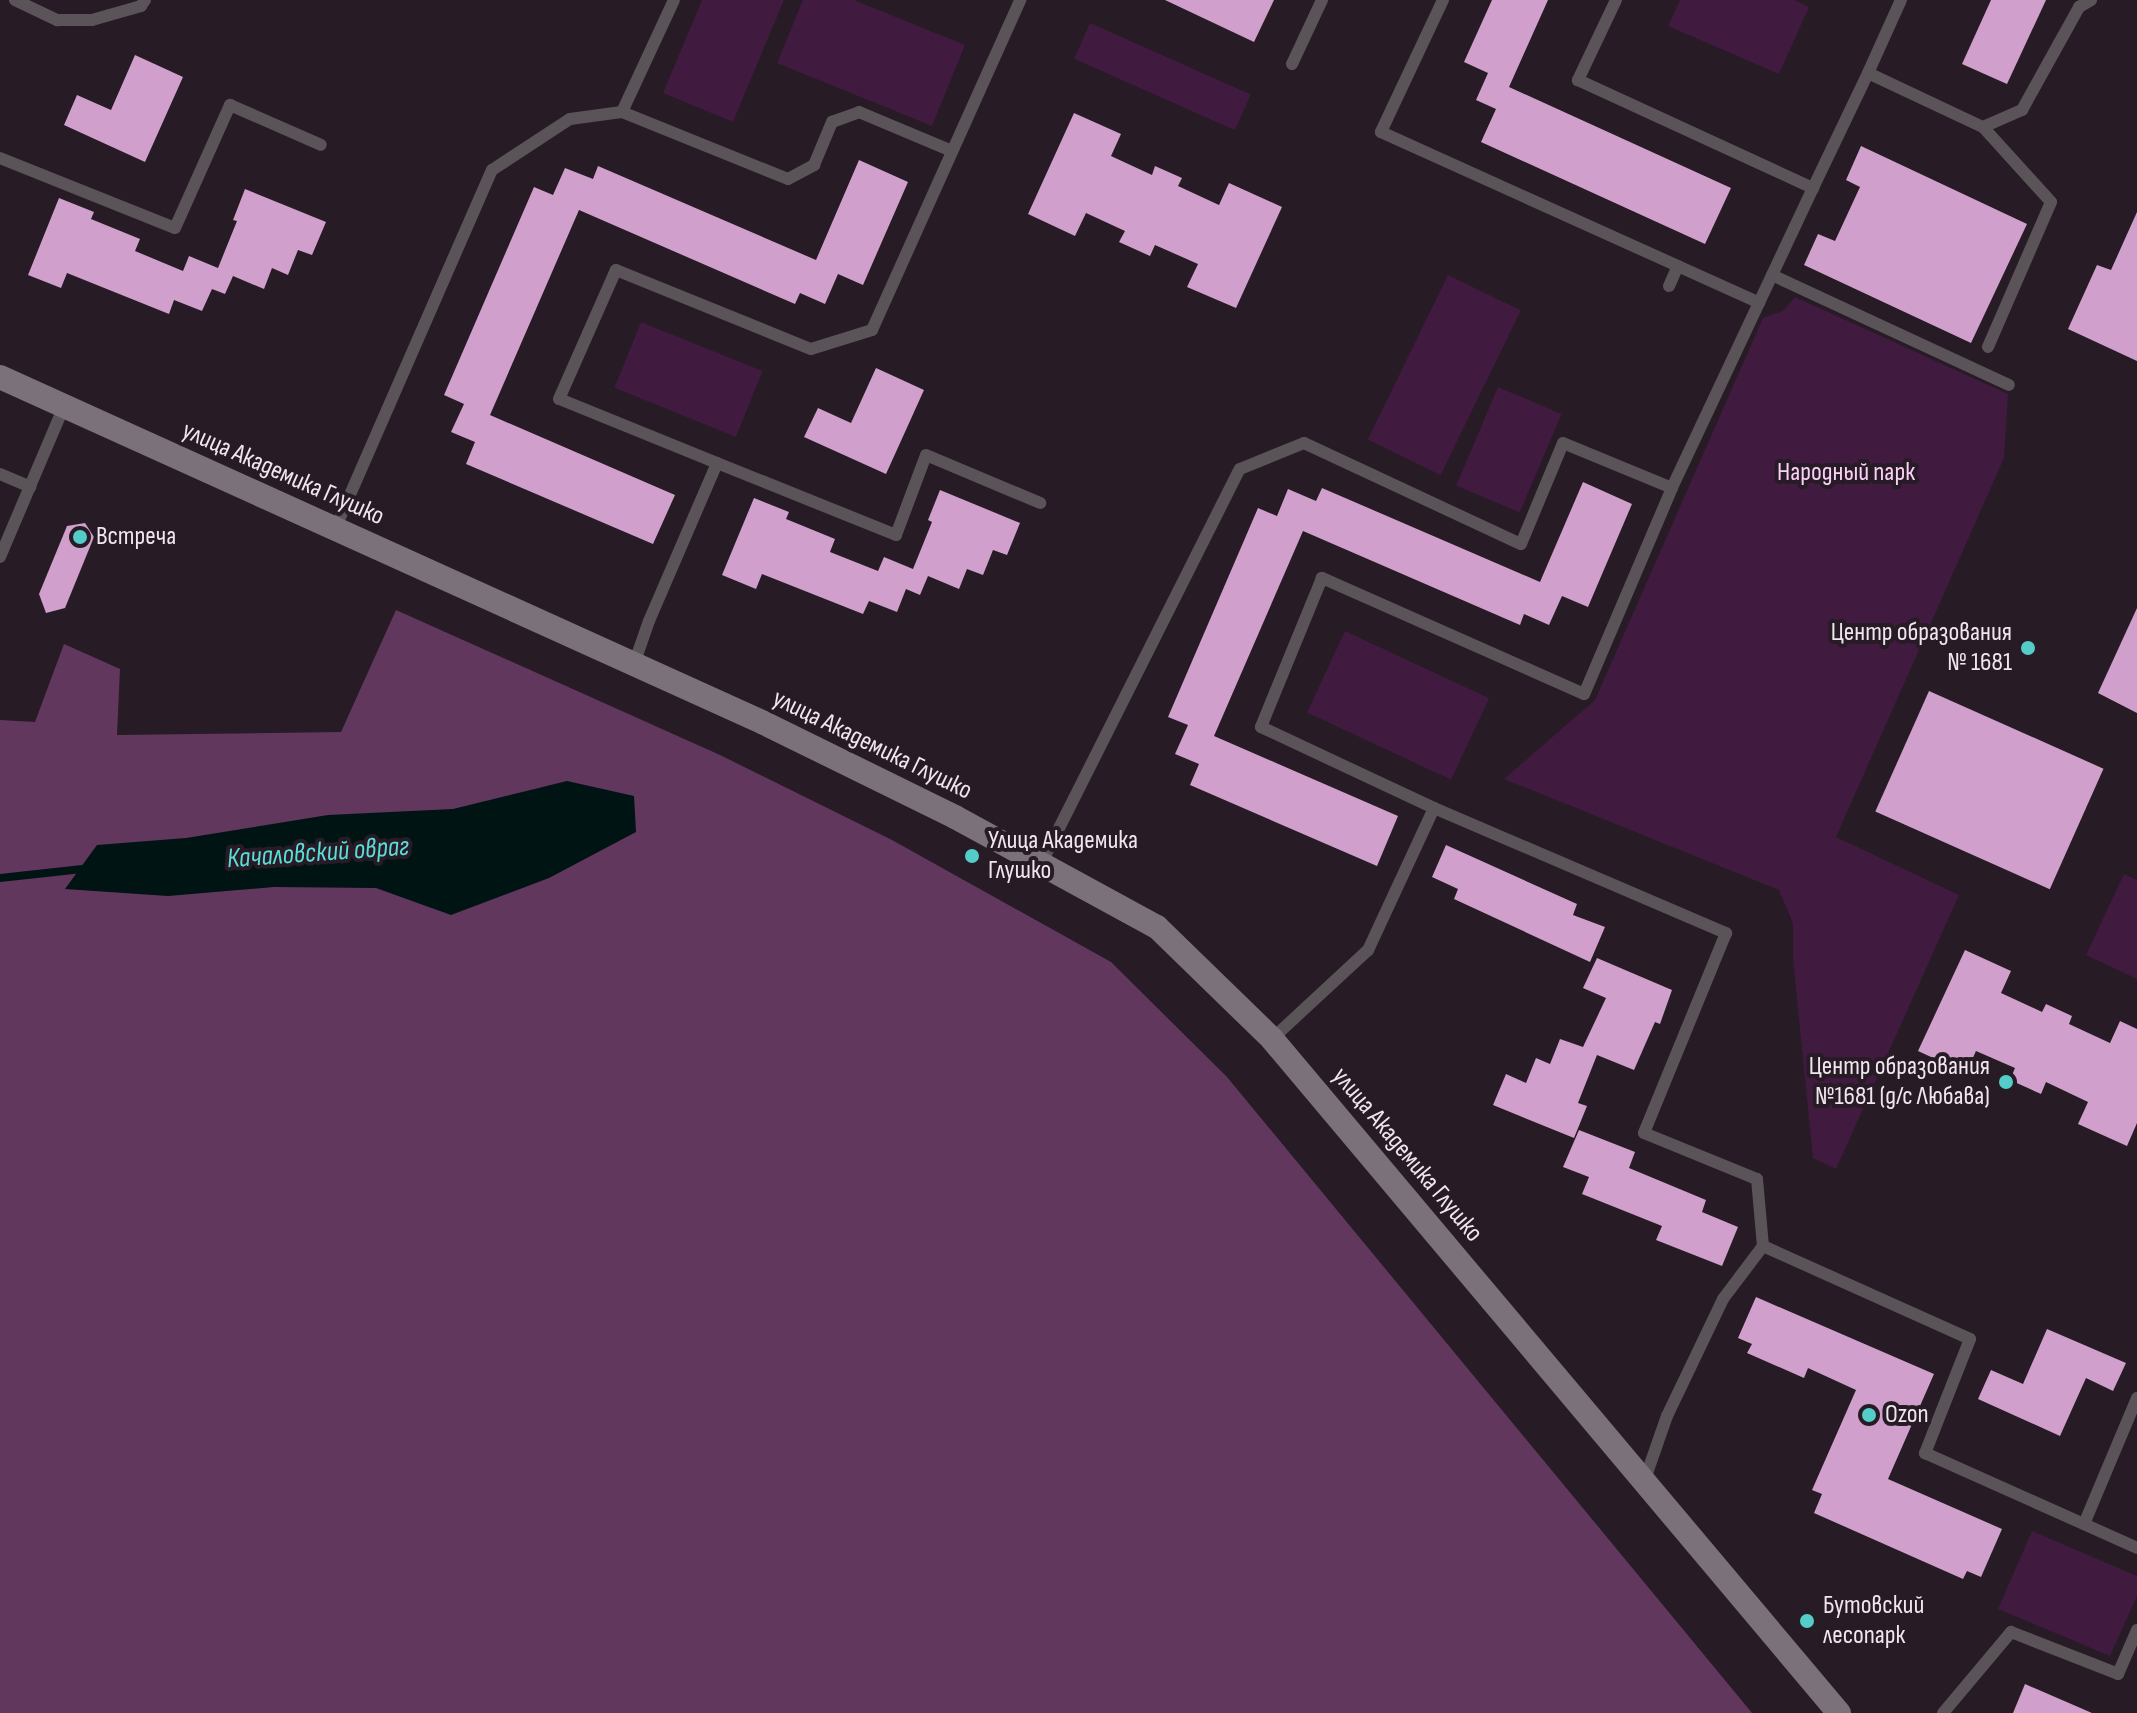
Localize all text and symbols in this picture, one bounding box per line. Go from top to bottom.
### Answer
street label: улица Академика Глушко [177,415,389,533]
park label: Народный парк [1777,457,1915,489]
place label: Встреча [96,521,176,553]
marker: Встреча [71,528,89,546]
place label: Центр образования № 1681 [1831,617,2012,678]
marker: Центр образования № 1681 [2019,639,2037,657]
street label: улица Академика Глушко [767,683,977,807]
place label: Улица Академика Глушко [988,825,1138,886]
water label: Качаловский овраг [226,830,410,876]
marker: Улица Академика Глушко [963,847,981,865]
place label: Центр образования №1681 (д/с Любава) [1809,1051,1990,1112]
street label: улица Академика Глушко [1325,1061,1489,1249]
marker: Центр образования №1681 (д/с Любава) [1997,1073,2015,1091]
place label: Ozon [1885,1399,1929,1431]
marker: Ozon [1860,1406,1878,1424]
place label: Бутовский лесопарк [1823,1590,1924,1652]
marker: Бутовский лесопарк [1798,1612,1816,1630]

